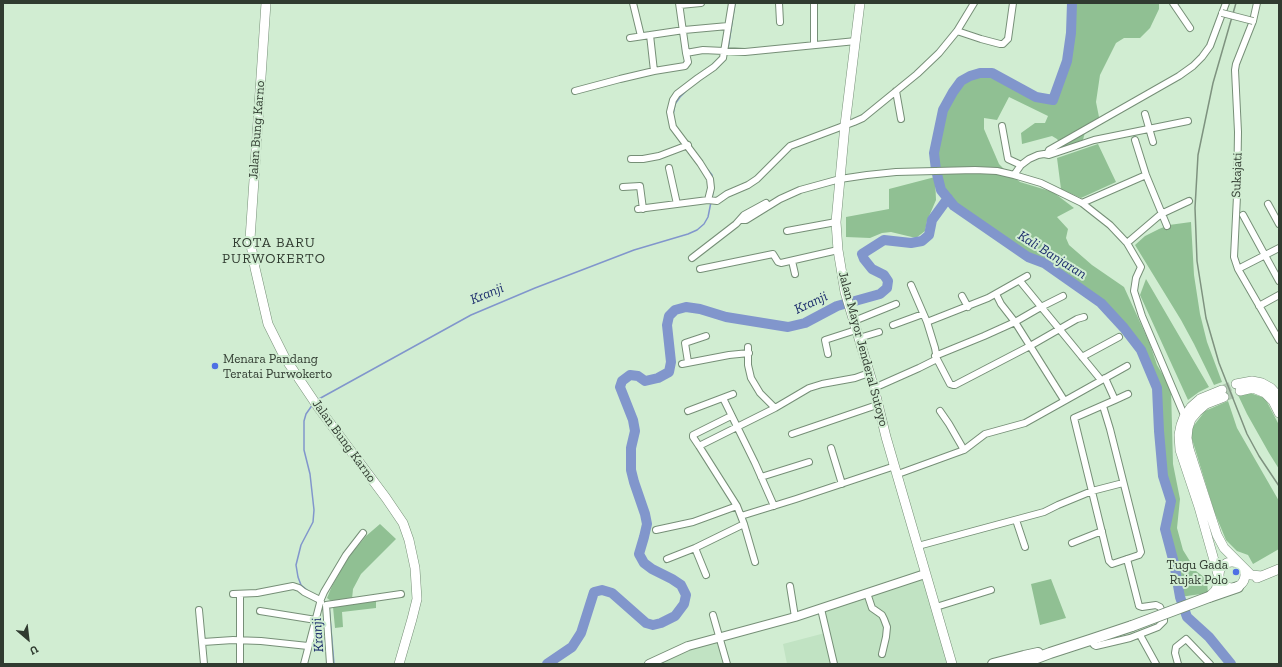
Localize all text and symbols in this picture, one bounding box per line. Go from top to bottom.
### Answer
street label: Jalan Bung Karno [246,80,268,180]
street label: Sukajati [1228,152,1246,198]
water label: Kali Banjaran [1015,227,1089,283]
district label: KOTA BARU PURWOKERTO [222,235,326,268]
street label: Jalan Mayor Jenderal Sutoyo [835,270,891,428]
water label: Kranji [468,280,506,308]
water label: Kranji [792,288,830,318]
place label: Menara Pandang Teratai Purwokerto [223,351,332,382]
marker: Menara Pandang Teratai Purwokerto [210,361,220,371]
street label: Jalan Bung Karno [309,396,379,486]
place label: Tugu Gada Rujak Polo [1167,557,1228,588]
marker: Tugu Gada Rujak Polo [1231,567,1241,577]
water label: Kranji [308,617,328,653]
north arrow [8,619,48,659]
text: U [27,642,40,658]

